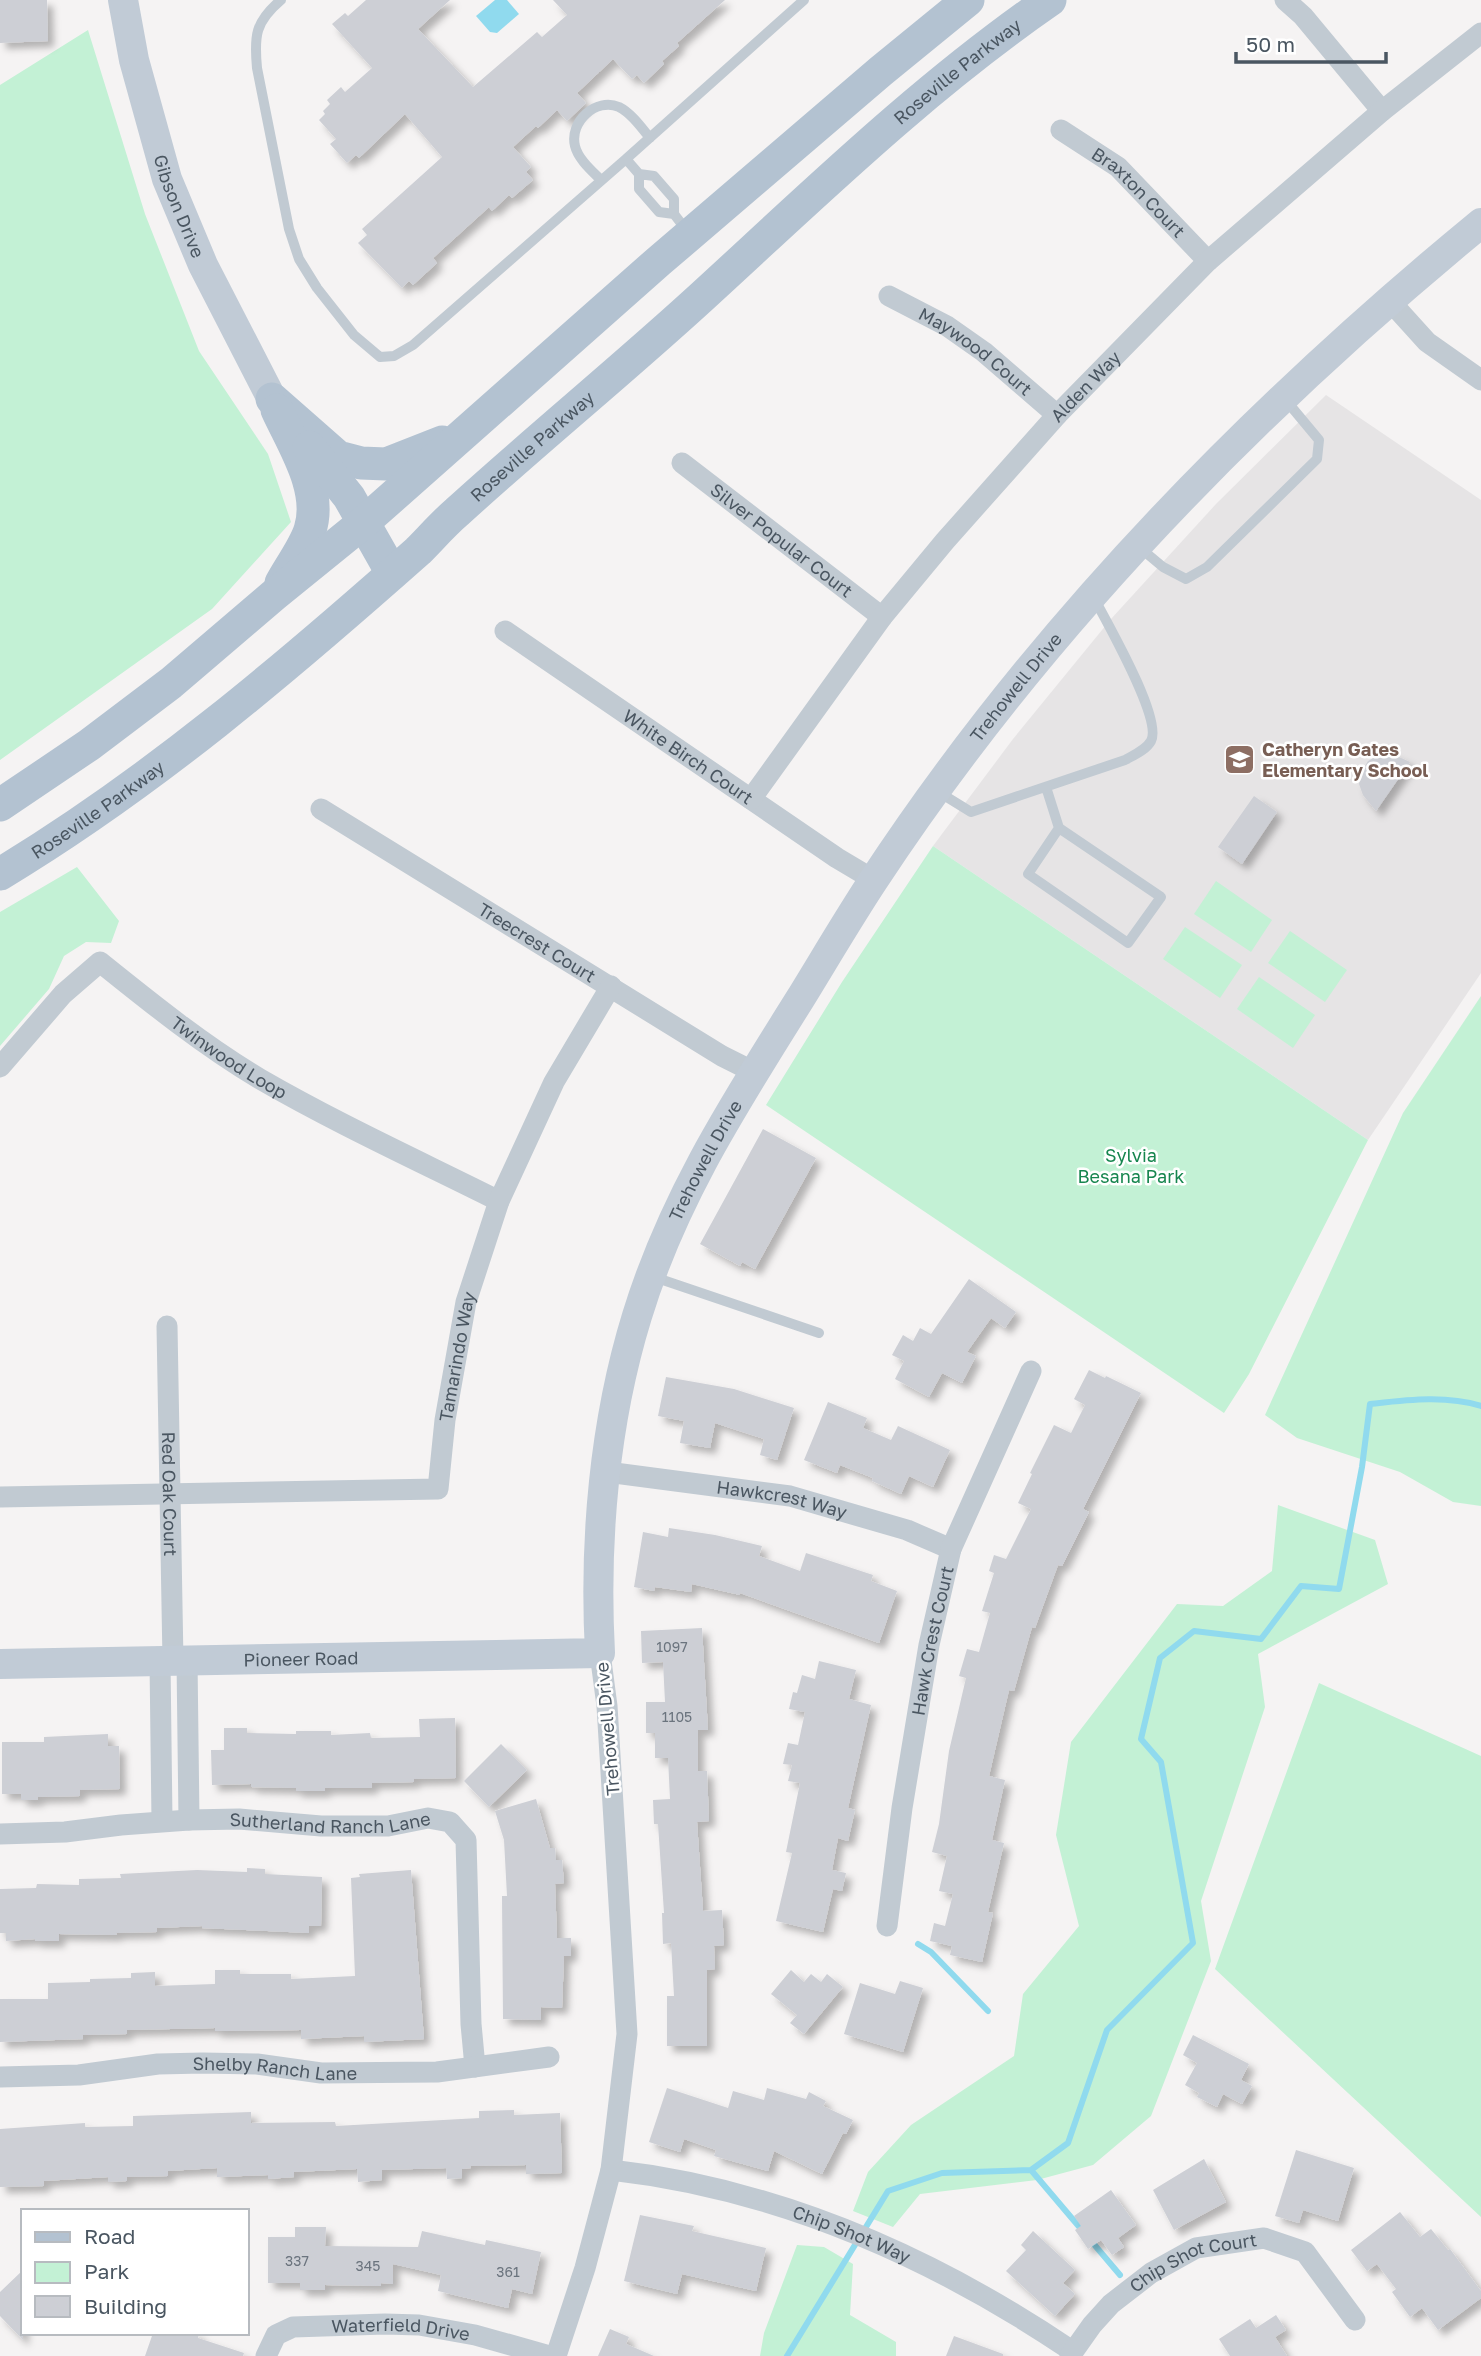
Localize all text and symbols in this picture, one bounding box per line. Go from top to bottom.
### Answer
street label: Roseville Parkway [889,13,1025,129]
scale bar [1236,21,1386,65]
text: 50 m [1246,31,1295,57]
street label: Braxton Court [1088,142,1190,242]
street label: Gibson Drive [150,152,210,261]
street label: Maywood Court [915,302,1037,400]
street label: Alden Way [1046,346,1125,426]
street label: Roseville Parkway [465,386,598,506]
street label: Silver Popular Court [706,478,857,602]
street label: Trehowell Drive [965,628,1066,746]
street label: White Birch Court [619,704,758,809]
place label: Catheryn Gates Elementary School [1262,738,1428,781]
school or university icon: Catheryn Gates Elementary School [1222,742,1256,776]
street label: Roseville Parkway [27,755,168,863]
street label: Treecrest Court [474,898,600,987]
street label: Twinwood Loop [167,1011,291,1103]
street label: Trehowell Drive [664,1096,746,1224]
park label: Sylvia Besana Park [1078,1144,1184,1187]
street label: Tamarindo Way [434,1289,480,1423]
street label: Red Oak Court [158,1431,182,1557]
street label: Hawkcrest Way [715,1475,850,1523]
street label: Hawk Crest Court [906,1564,958,1717]
house number: 1097 [656,1638,688,1655]
street label: Pioneer Road [243,1646,359,1671]
street label: Trehowell Drive [590,1661,624,1797]
house number: 1105 [662,1708,692,1725]
street label: Sutherland Ranch Lane [229,1807,432,1837]
street label: Shelby Ranch Lane [192,2052,357,2084]
street label: Chip Shot Way [790,2200,914,2268]
legend [21,2209,248,2335]
text: Road [84,2223,135,2249]
street label: Chip Shot Court [1125,2228,1258,2297]
house number: 337 [285,2252,309,2269]
house number: 345 [356,2257,380,2274]
text: Park [84,2258,130,2284]
house number: 361 [496,2263,520,2280]
text: Building [84,2293,167,2319]
street label: Waterfield Drive [331,2313,472,2345]

